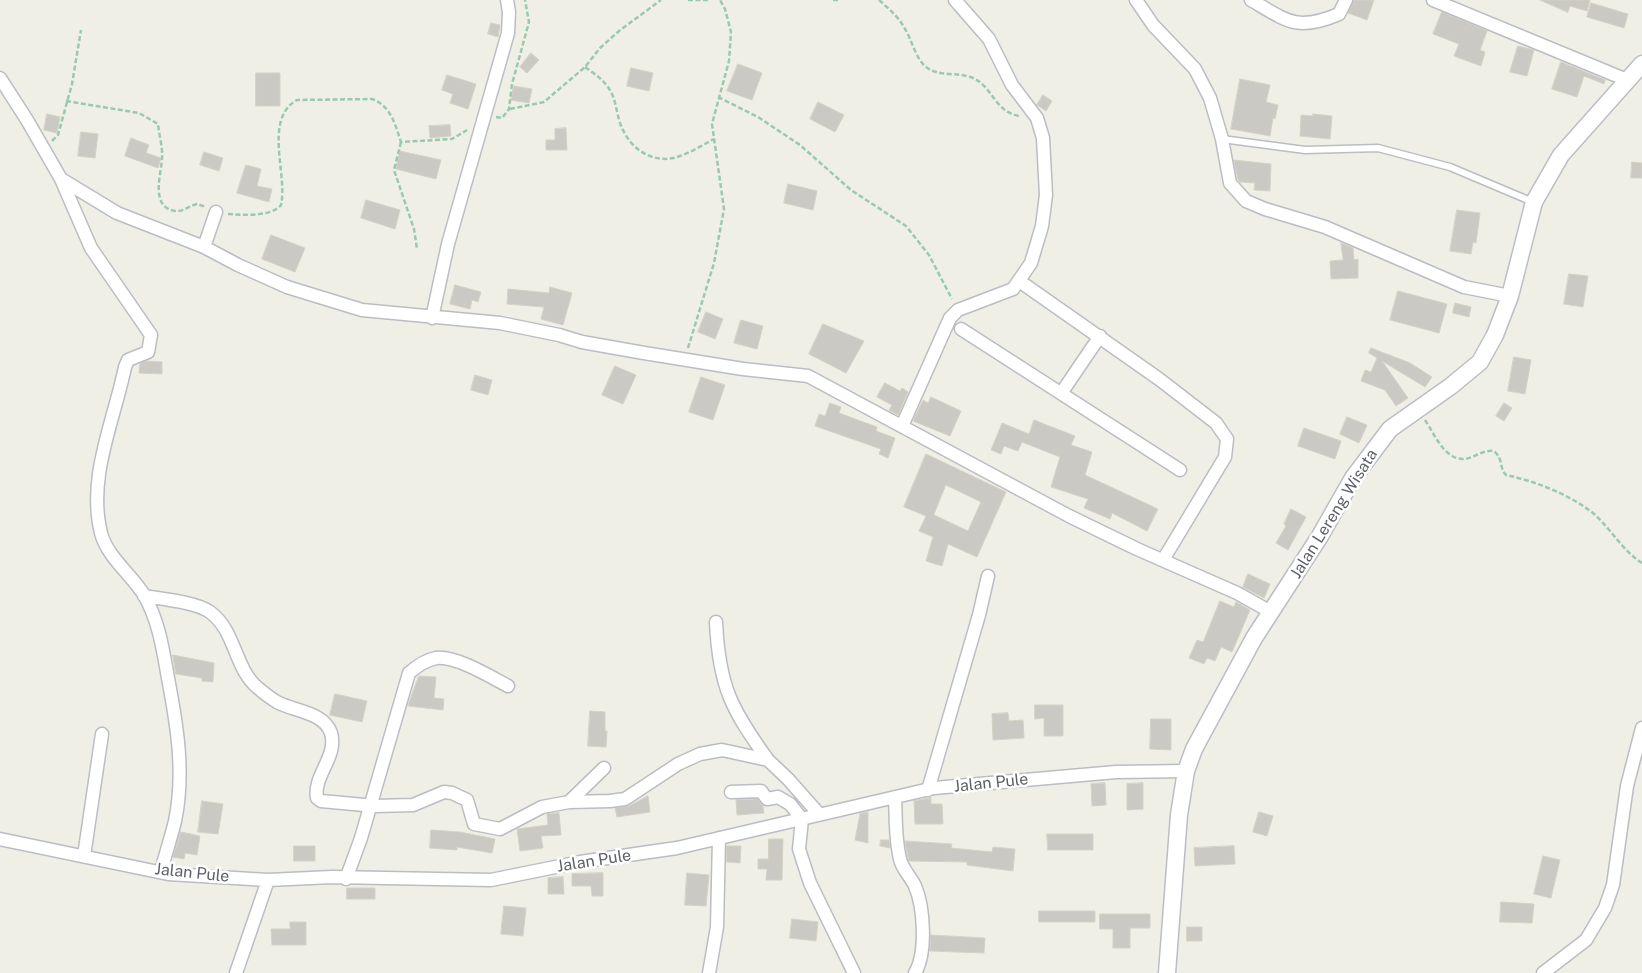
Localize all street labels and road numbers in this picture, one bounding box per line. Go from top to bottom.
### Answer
street label: Jalan Lereng Wisata [1286,446,1382,582]
street label: Jalan Pule [953,770,1029,796]
street label: Jalan Pule [556,846,632,876]
street label: Jalan Pule [154,860,230,886]

